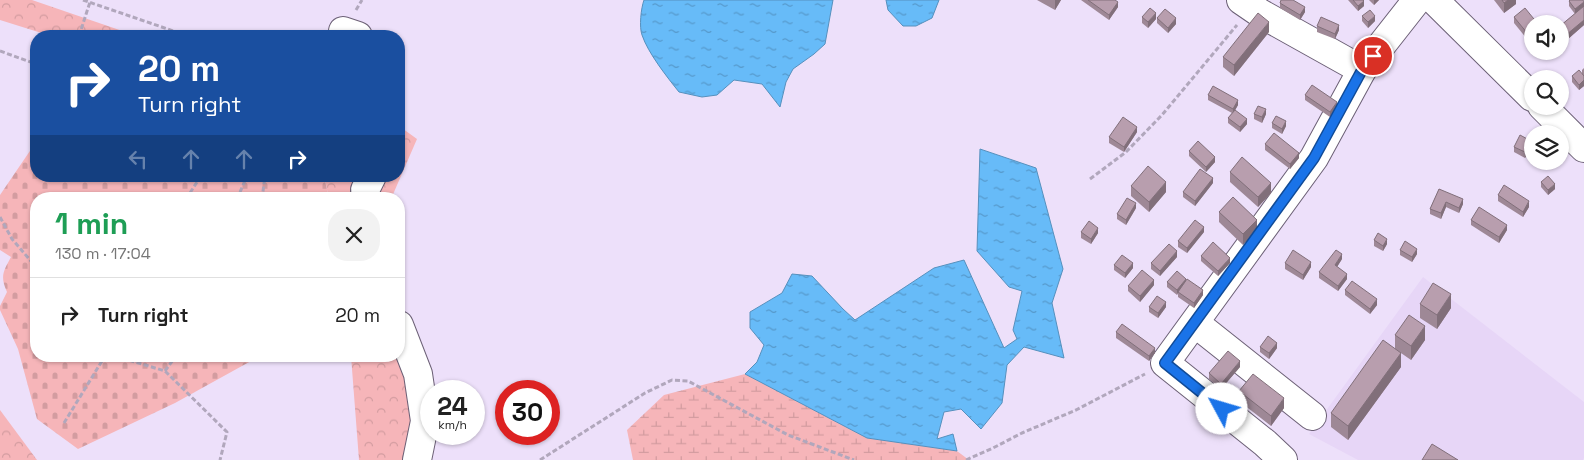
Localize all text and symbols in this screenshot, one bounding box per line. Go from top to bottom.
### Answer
map controls [1524,15,1569,170]
button: sound [1524,15,1569,60]
pin [1352,35,1394,77]
icon: arrive [1359,42,1387,70]
text: 20 m [138,47,220,91]
icon: right [55,50,120,115]
button: search [1524,70,1569,115]
text: Turn right [138,90,241,118]
button: layers [1524,125,1569,170]
icon: left [124,145,152,173]
icon: ahead [177,145,205,173]
icon: ahead [230,145,258,173]
icon: right [283,145,311,173]
text: 1 min [55,204,128,243]
button: close [328,209,380,261]
text: 130 m · 17:04 [55,243,151,264]
icon: right [55,301,83,329]
text: Turn right [98,303,188,328]
text: 20 m [335,303,380,328]
speed limit sign: 30 [495,380,560,445]
position arrow [1195,382,1247,434]
text: 24 [437,390,468,422]
text: km/h [438,417,467,433]

